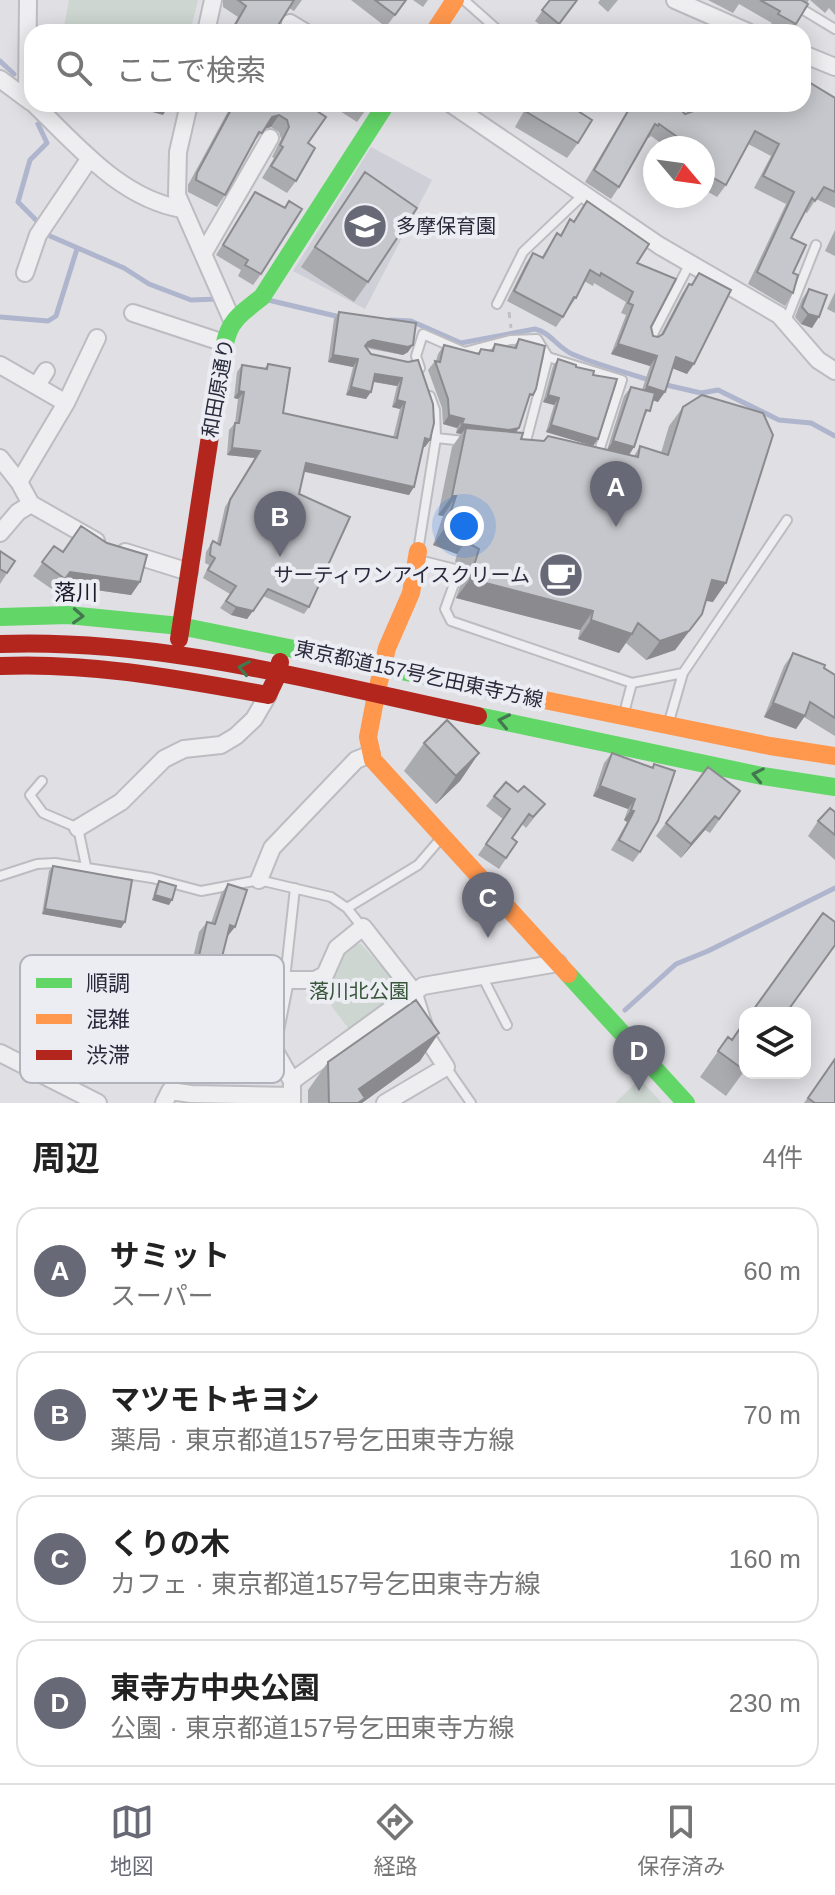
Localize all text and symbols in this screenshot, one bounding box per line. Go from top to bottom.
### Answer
search box [24,24,811,112]
icon: search [52,46,96,90]
text: ここで検索 [116,54,266,87]
north arrow [643,136,715,208]
school or university icon: 多摩保育園 [341,202,389,250]
place label: 多摩保育園 [396,215,496,237]
street label: 和田原通り [198,337,238,439]
pin: A [590,461,642,527]
pin: B [254,491,306,557]
your location [444,506,484,546]
cafe icon: サーティワンアイスクリーム [537,551,585,599]
place label: サーティワンアイスクリーム [273,564,530,586]
district label: 落川 [54,580,98,605]
one-way arrow [72,607,85,624]
street label: 東京都道157号乞田東寺方線 [293,637,545,711]
one-way arrow [238,661,251,678]
one-way arrow [497,714,510,731]
one-way arrow [751,767,765,784]
pin: C [462,872,514,938]
legend [20,955,284,1083]
text: 順調 [86,971,130,996]
park label: 落川北公園 [309,980,409,1002]
text: 混雑 [86,1007,130,1032]
map controls [739,1007,811,1079]
button: layers [739,1007,811,1079]
pin: D [613,1025,665,1091]
text: 渋滞 [86,1043,130,1068]
text: 周辺 [32,1139,100,1177]
text: 4件 [763,1143,803,1173]
text: サミット [110,1239,230,1272]
text: A [51,1256,69,1286]
text: 60 m [743,1256,801,1286]
text: スーパー [110,1281,214,1311]
text: マツモトキヨシ [110,1383,320,1416]
text: B [51,1400,69,1430]
text: 70 m [743,1400,801,1430]
text: 薬局 · 東京都道157号乞田東寺方線 [110,1425,515,1455]
text: くりの木 [110,1527,230,1560]
text: C [51,1544,69,1574]
text: 160 m [729,1544,801,1574]
text: カフェ · 東京都道157号乞田東寺方線 [110,1569,541,1599]
text: 東寺方中央公園 [110,1671,320,1704]
text: D [51,1688,69,1718]
text: 230 m [729,1688,801,1718]
text: 公園 · 東京都道157号乞田東寺方線 [110,1713,515,1743]
tab: 地図 [110,1800,154,1880]
tab: 経路 [373,1800,417,1880]
tab: 保存済み [637,1800,725,1880]

